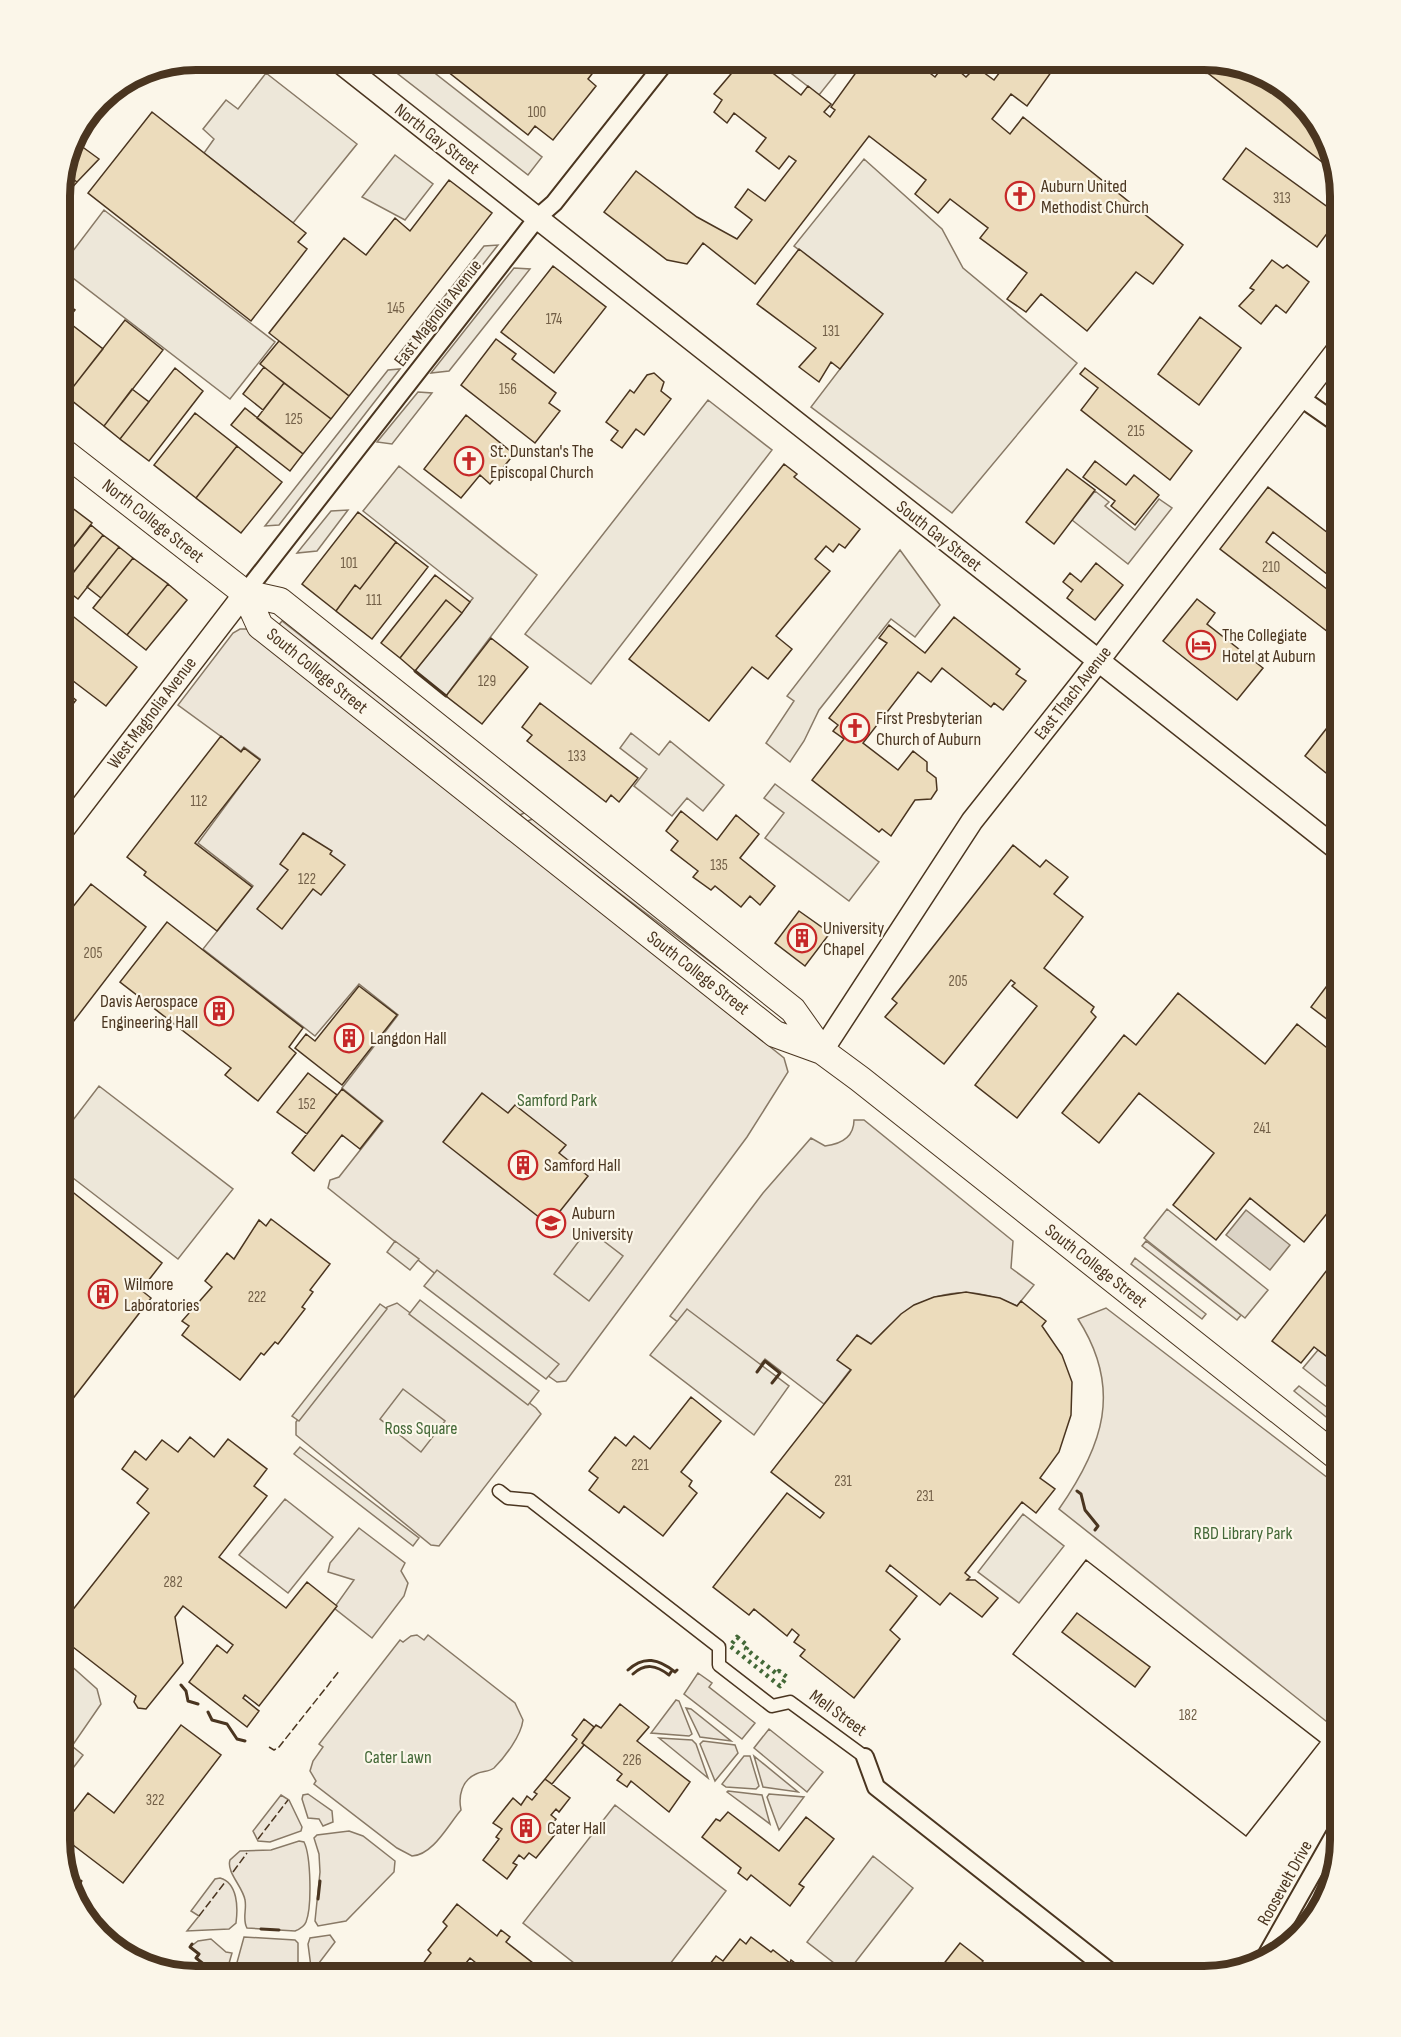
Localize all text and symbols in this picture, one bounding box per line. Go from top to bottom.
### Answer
street label: North Gay Street [391,99,484,179]
house number: 100 [528,103,546,122]
place label: Auburn United Methodist Church [1040,176,1149,218]
church icon: Auburn United Methodist Church [1004,180,1036,212]
house number: 313 [1273,189,1291,208]
street label: East Magnolia Avenue [390,255,486,371]
house number: 145 [387,299,405,318]
house number: 174 [546,310,562,329]
house number: 131 [823,322,840,341]
house number: 156 [499,380,517,399]
house number: 125 [285,410,303,429]
house number: 215 [1127,422,1145,441]
place label: St. Dunstan's The Episcopal Church [490,441,594,483]
church icon: St. Dunstan's The Episcopal Church [453,445,485,477]
street label: North College Street [98,475,208,568]
street label: South Gay Street [892,496,986,576]
house number: 101 [340,554,358,573]
house number: 210 [1262,558,1280,577]
house number: 111 [366,591,383,610]
street label: South College Street [262,624,372,718]
place label: The Collegiate Hotel at Auburn [1222,625,1316,667]
hotel icon: The Collegiate Hotel at Auburn [1185,629,1217,661]
street label: East Thach Avenue [1030,642,1116,744]
street label: West Magnolia Avenue [103,653,201,773]
house number: 129 [478,672,496,691]
place label: First Presbyterian Church of Auburn [876,708,982,750]
church icon: First Presbyterian Church of Auburn [839,712,871,744]
house number: 133 [568,747,586,766]
house number: 112 [191,792,207,811]
house number: 135 [710,856,728,875]
house number: 122 [298,870,316,889]
place label: University Chapel [823,918,884,960]
building icon: University Chapel [786,922,818,954]
street label: South College Street [643,927,754,1020]
house number: 205 [84,944,102,963]
house number: 205 [949,972,967,991]
place label: Davis Aerospace Engineering Hall [100,991,198,1033]
building icon: Davis Aerospace Engineering Hall [203,995,235,1027]
building icon: Langdon Hall [333,1022,365,1054]
place label: Langdon Hall [370,1028,447,1049]
park label: Samford Park [517,1090,597,1111]
house number: 152 [298,1095,316,1114]
house number: 241 [1253,1119,1272,1138]
building icon: Samford Hall [507,1149,539,1181]
place label: Samford Hall [544,1155,620,1176]
place label: Auburn University [571,1203,633,1245]
school or university icon: Auburn University [535,1207,567,1239]
street label: South College Street [1041,1220,1152,1313]
place label: Wilmore Laboratories [124,1274,199,1316]
building icon: Wilmore Laboratories [87,1278,119,1310]
house number: 222 [248,1288,266,1307]
park label: Ross Square [385,1418,457,1439]
house number: 221 [631,1456,650,1475]
house number: 231 [834,1472,853,1491]
house number: 231 [916,1487,935,1506]
park label: RBD Library Park [1194,1523,1293,1544]
house number: 282 [163,1573,183,1592]
street label: Mell Street [805,1685,871,1741]
house number: 182 [1179,1706,1197,1725]
park label: Cater Lawn [364,1747,432,1768]
house number: 226 [623,1751,641,1770]
house number: 322 [146,1791,164,1810]
building icon: Cater Hall [510,1812,542,1844]
place label: Cater Hall [547,1818,606,1839]
street label: Roosevelt Drive [1253,1837,1317,1929]

